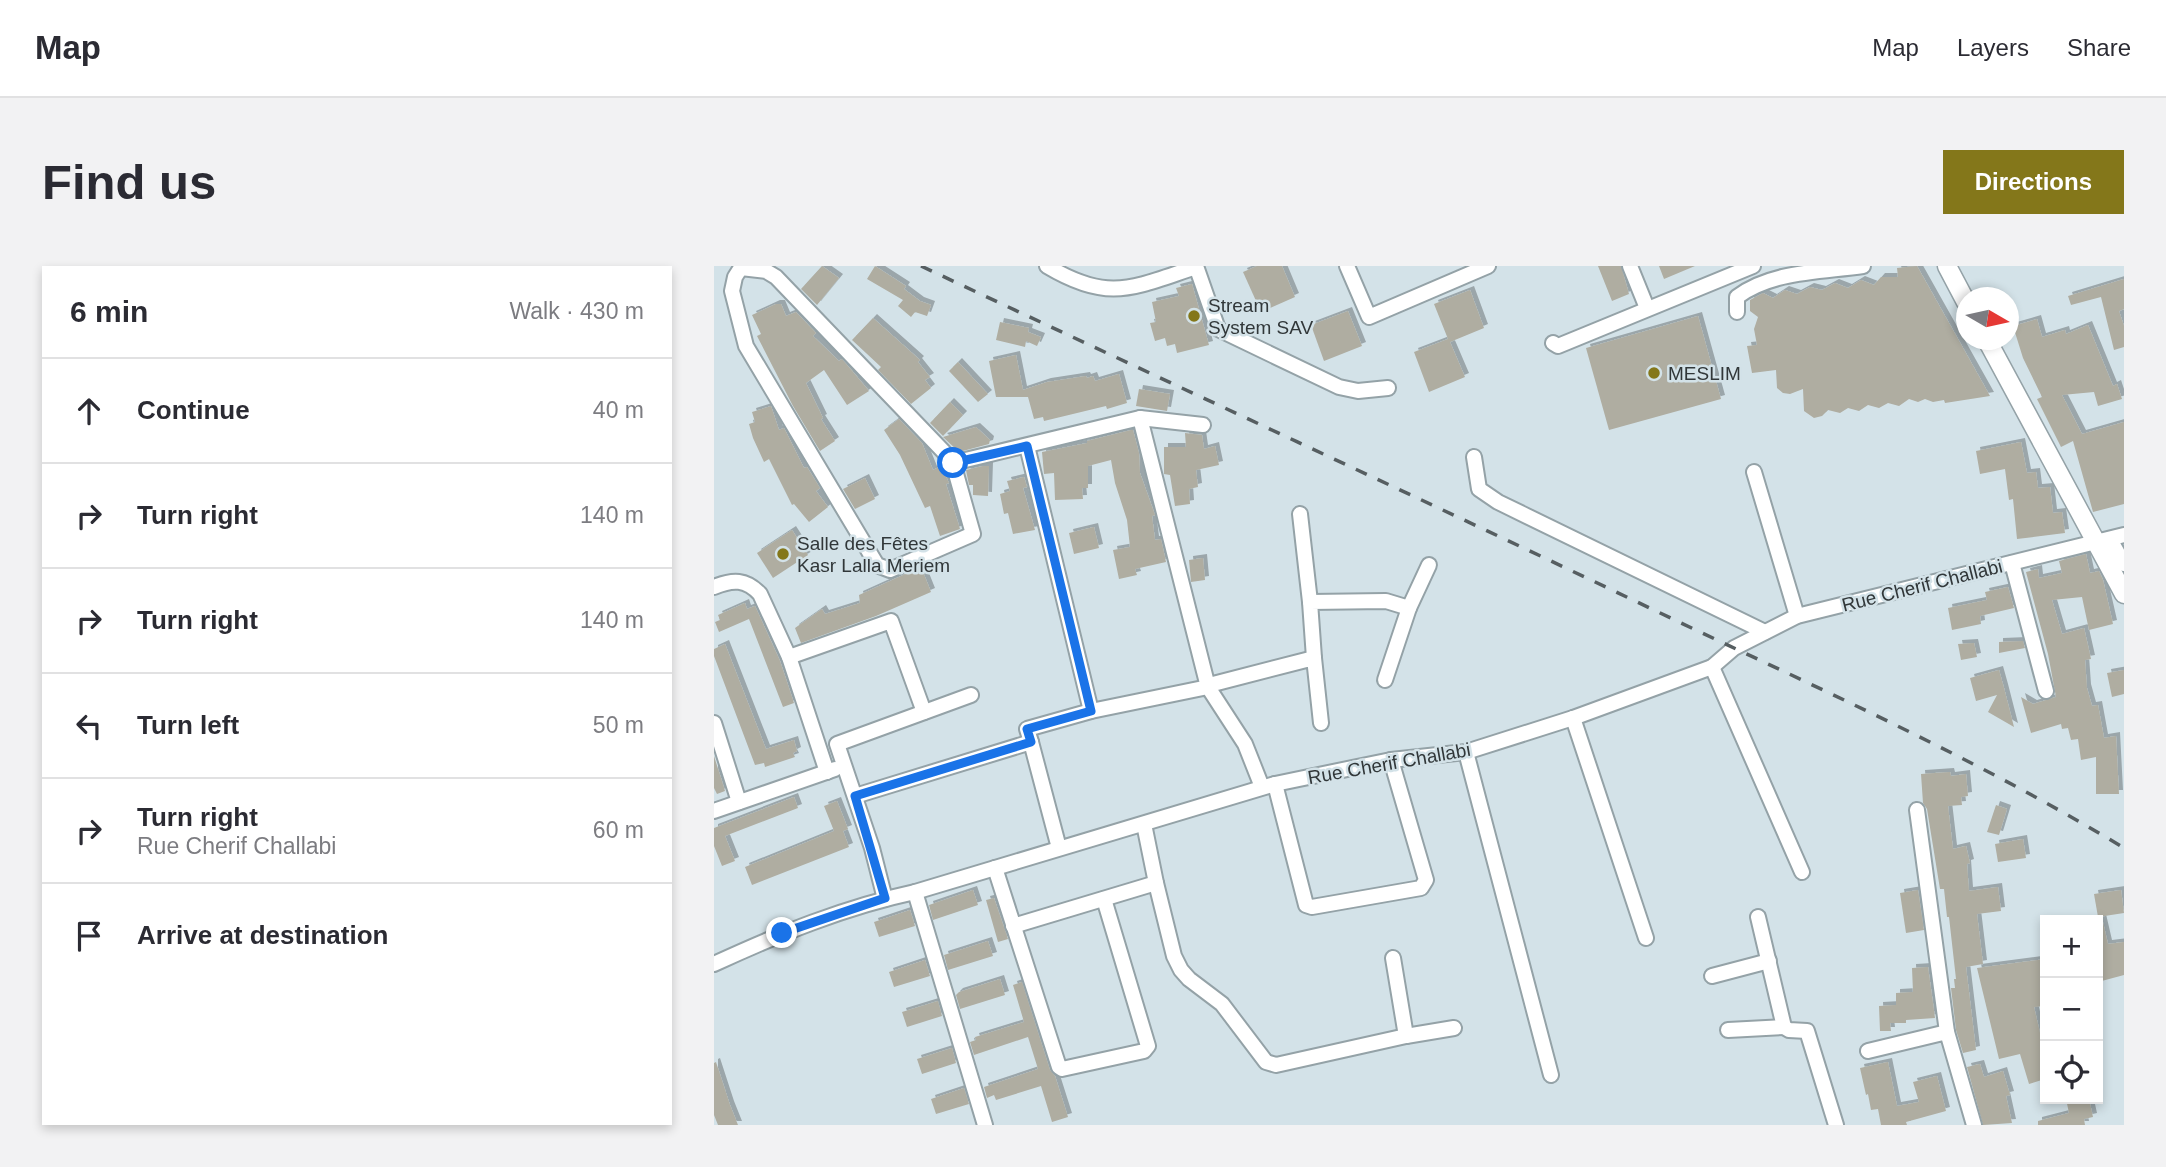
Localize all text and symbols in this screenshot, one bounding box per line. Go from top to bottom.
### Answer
text: Map [35,29,101,66]
text: Map [1872,34,1919,61]
text: Layers [1957,34,2029,61]
text: Share [2067,34,2131,61]
button: Directions [1943,150,2124,214]
text: Find us [42,155,216,209]
north arrow [1956,287,2019,350]
text: 6 min [70,295,148,328]
place label: Stream System SAV [1208,295,1314,338]
text: Walk · 430 m [509,298,644,324]
marker: Stream System SAV [1186,308,1202,324]
place label: MESLIM [1668,363,1741,384]
marker: MESLIM [1646,365,1662,381]
icon: ahead [70,392,108,430]
text: Continue [137,395,250,425]
text: 40 m [593,397,644,423]
route start [937,447,968,478]
icon: right [70,497,108,535]
text: Turn right [137,500,258,530]
text: 140 m [580,502,644,528]
place label: Salle des Fêtes Kasr Lalla Meriem [797,533,950,576]
marker: Salle des Fêtes Kasr Lalla Meriem [775,546,791,562]
street label: Rue Cherif Challabi [1840,555,2005,616]
icon: right [70,602,108,640]
text: Turn right [137,605,258,635]
text: 140 m [580,607,644,633]
icon: left [70,707,108,745]
text: Turn left [137,710,239,740]
text: 50 m [593,712,644,738]
street label: Rue Cherif Challabi [1306,739,1472,788]
text: Turn right [137,802,258,832]
icon: right [70,812,108,850]
text: 60 m [593,817,644,843]
text: Rue Cherif Challabi [137,833,336,859]
map controls [2040,915,2103,1104]
button: + [2040,915,2103,978]
icon: arrive [70,917,108,955]
route end [766,917,797,948]
text: Arrive at destination [137,920,388,950]
button: − [2040,978,2103,1041]
button: locate [2040,1041,2103,1104]

